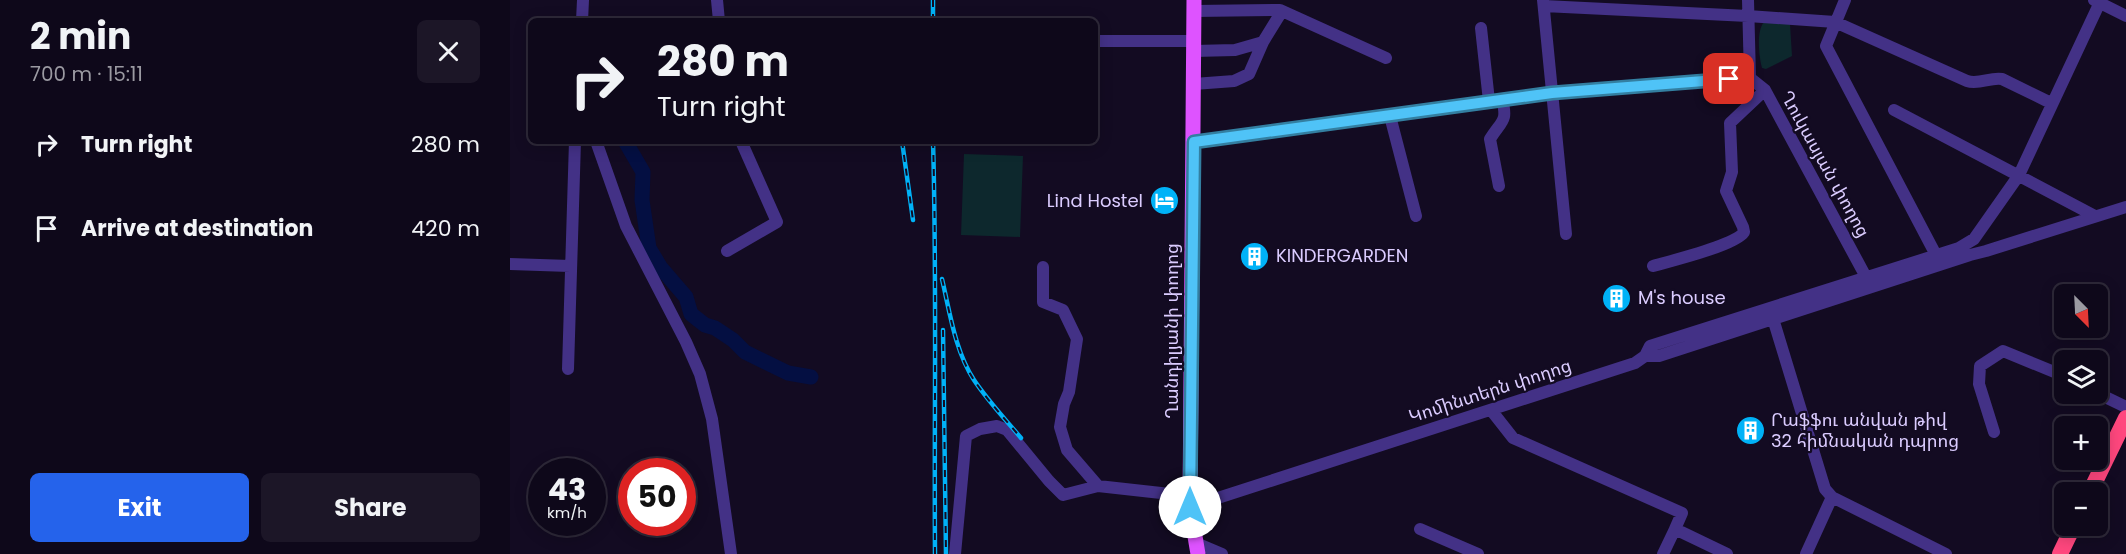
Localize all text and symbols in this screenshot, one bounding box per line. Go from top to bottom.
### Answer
text: 2 min [30,11,131,62]
button: close [417,20,480,83]
text: 280 m [657,32,789,91]
icon: right [558,42,636,120]
pin [1703,53,1754,104]
text: 700 m · 15:11 [30,60,143,88]
icon: arrive [1712,62,1745,95]
street label: Ղուկասյան փողոց [1775,86,1876,242]
text: Turn right [657,88,786,125]
icon: right [30,128,63,161]
text: Turn right [81,129,192,160]
text: 280 m [411,129,480,160]
hotel icon: Lind Hostel [1148,185,1180,217]
place label: Lind Hostel [1047,188,1143,213]
icon: arrive [30,212,63,245]
text: Arrive at destination [81,213,313,244]
text: 420 m [411,213,480,244]
building icon: KINDERGARDEN [1239,240,1271,272]
street label: Ղանդիլյանի փողոց [1159,243,1184,419]
place label: KINDERGARDEN [1276,243,1408,268]
building icon: M's house [1601,282,1633,314]
north arrow [2054,284,2108,338]
map controls [2054,284,2108,536]
place label: M's house [1638,285,1726,310]
button: layers [2054,350,2108,404]
street label: Կոմինտերն փողոց [1405,352,1574,429]
place label: Րաֆֆու անվան թիվ 32 հիմնական դպրոց [1771,407,1959,453]
building icon: Րաֆֆու անվան թիվ 32 հիմնական դպրոց [1734,414,1766,446]
button: + [2054,416,2108,470]
speed limit sign: 50 [618,458,696,536]
text: 43 [548,468,586,511]
button: Exit [30,473,249,542]
button: Share [261,473,480,542]
position arrow [1158,475,1222,539]
button: − [2054,482,2108,536]
text: km/h [547,502,587,523]

